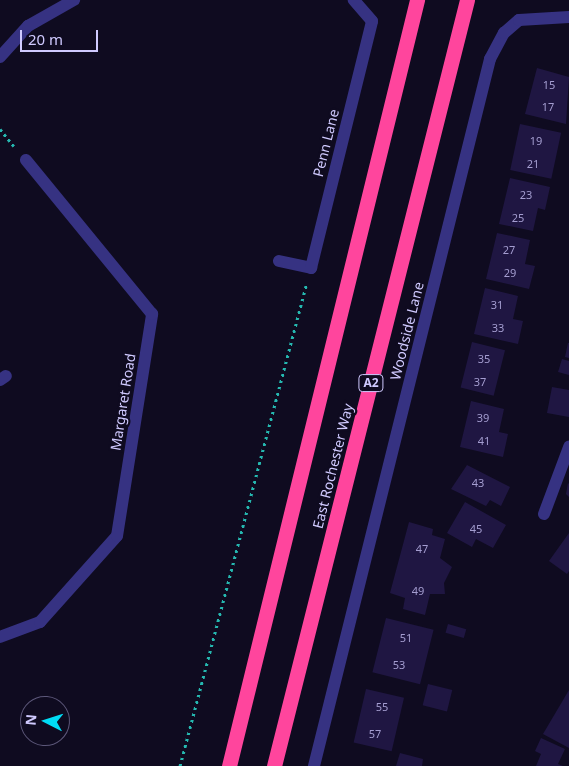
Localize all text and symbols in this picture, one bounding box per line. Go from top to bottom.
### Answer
scale bar [22,20,100,52]
text: 20 m [28,29,63,49]
house number: 15 [543,78,555,92]
house number: 17 [542,100,554,114]
street label: Penn Lane [309,107,343,179]
house number: 19 [530,134,542,148]
house number: 21 [527,157,539,171]
house number: 23 [520,188,532,202]
house number: 25 [512,211,524,225]
house number: 27 [503,243,515,257]
house number: 29 [504,266,516,280]
street label: Woodside Lane [387,280,427,382]
house number: 31 [491,298,503,312]
house number: 33 [492,321,504,335]
street label: Margaret Road [107,352,139,452]
house number: 35 [478,352,490,366]
road number: A2 [357,373,385,392]
house number: 37 [474,375,486,389]
street label: East Rochester Way [309,402,357,530]
house number: 39 [477,411,489,425]
house number: 41 [478,434,490,448]
house number: 43 [472,476,484,490]
house number: 45 [470,522,482,536]
house number: 47 [416,542,428,556]
house number: 49 [412,584,424,598]
house number: 51 [400,631,412,645]
house number: 53 [393,658,405,672]
north arrow [20,696,70,746]
house number: 55 [376,700,388,714]
text: N [21,713,41,726]
house number: 57 [369,727,381,741]

